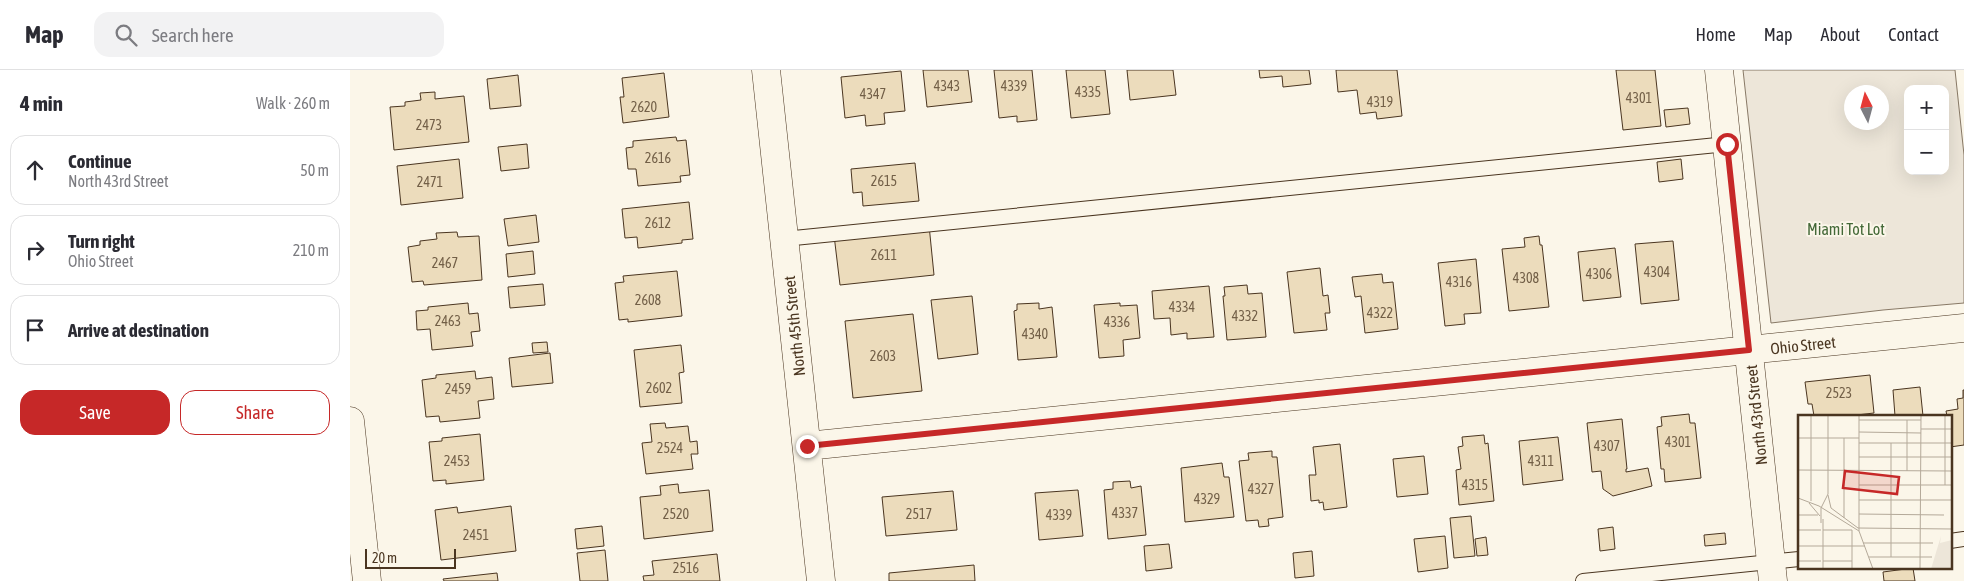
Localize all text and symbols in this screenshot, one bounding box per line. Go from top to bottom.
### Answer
search box [94,12,444,57]
text: Map [25,21,64,48]
icon: search [112,21,140,49]
text: Search here [152,24,234,46]
text: Home [1696,24,1736,45]
text: Map [1764,24,1793,45]
text: About [1821,24,1860,45]
text: Contact [1888,24,1939,45]
house number: 4343 [934,78,960,94]
house number: 4339 [1001,78,1027,94]
house number: 4335 [1075,84,1101,100]
north arrow [1844,85,1889,130]
map controls [1904,85,1949,175]
button: + [1904,85,1949,130]
house number: 4347 [860,86,886,102]
house number: 4301 [1626,90,1652,106]
text: 4 min [20,91,63,115]
text: Walk · 260 m [256,94,330,112]
house number: 4319 [1367,94,1393,110]
house number: 2620 [631,99,658,115]
house number: 2473 [416,117,442,133]
button: − [1904,130,1949,175]
route start [1716,133,1739,156]
text: Continue [68,150,132,172]
house number: 2616 [645,150,672,166]
icon: ahead [21,156,49,184]
text: 50 m [300,161,329,179]
text: North 43rd Street [68,172,169,190]
house number: 2615 [871,173,897,189]
house number: 2471 [417,174,443,190]
house number: 2612 [645,215,671,231]
park label: Miami Tot Lot [1807,220,1885,238]
text: Turn right [68,230,135,252]
icon: right [21,236,49,264]
text: 210 m [293,241,329,259]
house number: 2611 [871,247,897,263]
text: Ohio Street [68,252,134,270]
house number: 2467 [432,255,458,271]
house number: 4304 [1644,264,1671,280]
house number: 4306 [1586,266,1613,282]
house number: 4308 [1513,270,1540,286]
house number: 4316 [1446,274,1473,290]
street label: North 45th Street [780,275,808,377]
house number: 2608 [635,292,662,308]
house number: 4334 [1169,299,1196,315]
house number: 4322 [1367,305,1393,321]
house number: 4332 [1232,308,1258,324]
house number: 2463 [435,313,461,329]
house number: 4336 [1104,314,1131,330]
icon: arrive [21,316,49,344]
text: Arrive at destination [68,319,209,341]
house number: 4340 [1022,326,1049,342]
street label: Ohio Street [1769,333,1837,357]
house number: 2603 [870,348,896,364]
street label: North 43rd Street [1742,364,1770,466]
house number: 2602 [646,380,672,396]
house number: 2459 [445,381,471,397]
house number: 2523 [1826,385,1852,401]
button: Save [20,390,170,435]
button: Share [180,390,330,435]
inset map [1798,415,1952,568]
house number: 4301 [1665,434,1691,450]
route end [796,435,819,458]
house number: 4307 [1594,438,1620,454]
house number: 2524 [657,440,684,456]
house number: 2453 [444,453,470,469]
house number: 4311 [1528,453,1554,469]
house number: 4315 [1462,477,1488,493]
house number: 4327 [1248,481,1274,497]
house number: 4329 [1194,491,1220,507]
house number: 4337 [1112,505,1138,521]
house number: 2520 [663,506,690,522]
house number: 2517 [906,506,932,522]
house number: 4339 [1046,507,1072,523]
house number: 2451 [463,527,489,543]
scale bar [365,546,456,569]
text: 20 m [372,550,397,566]
house number: 2516 [673,560,700,576]

